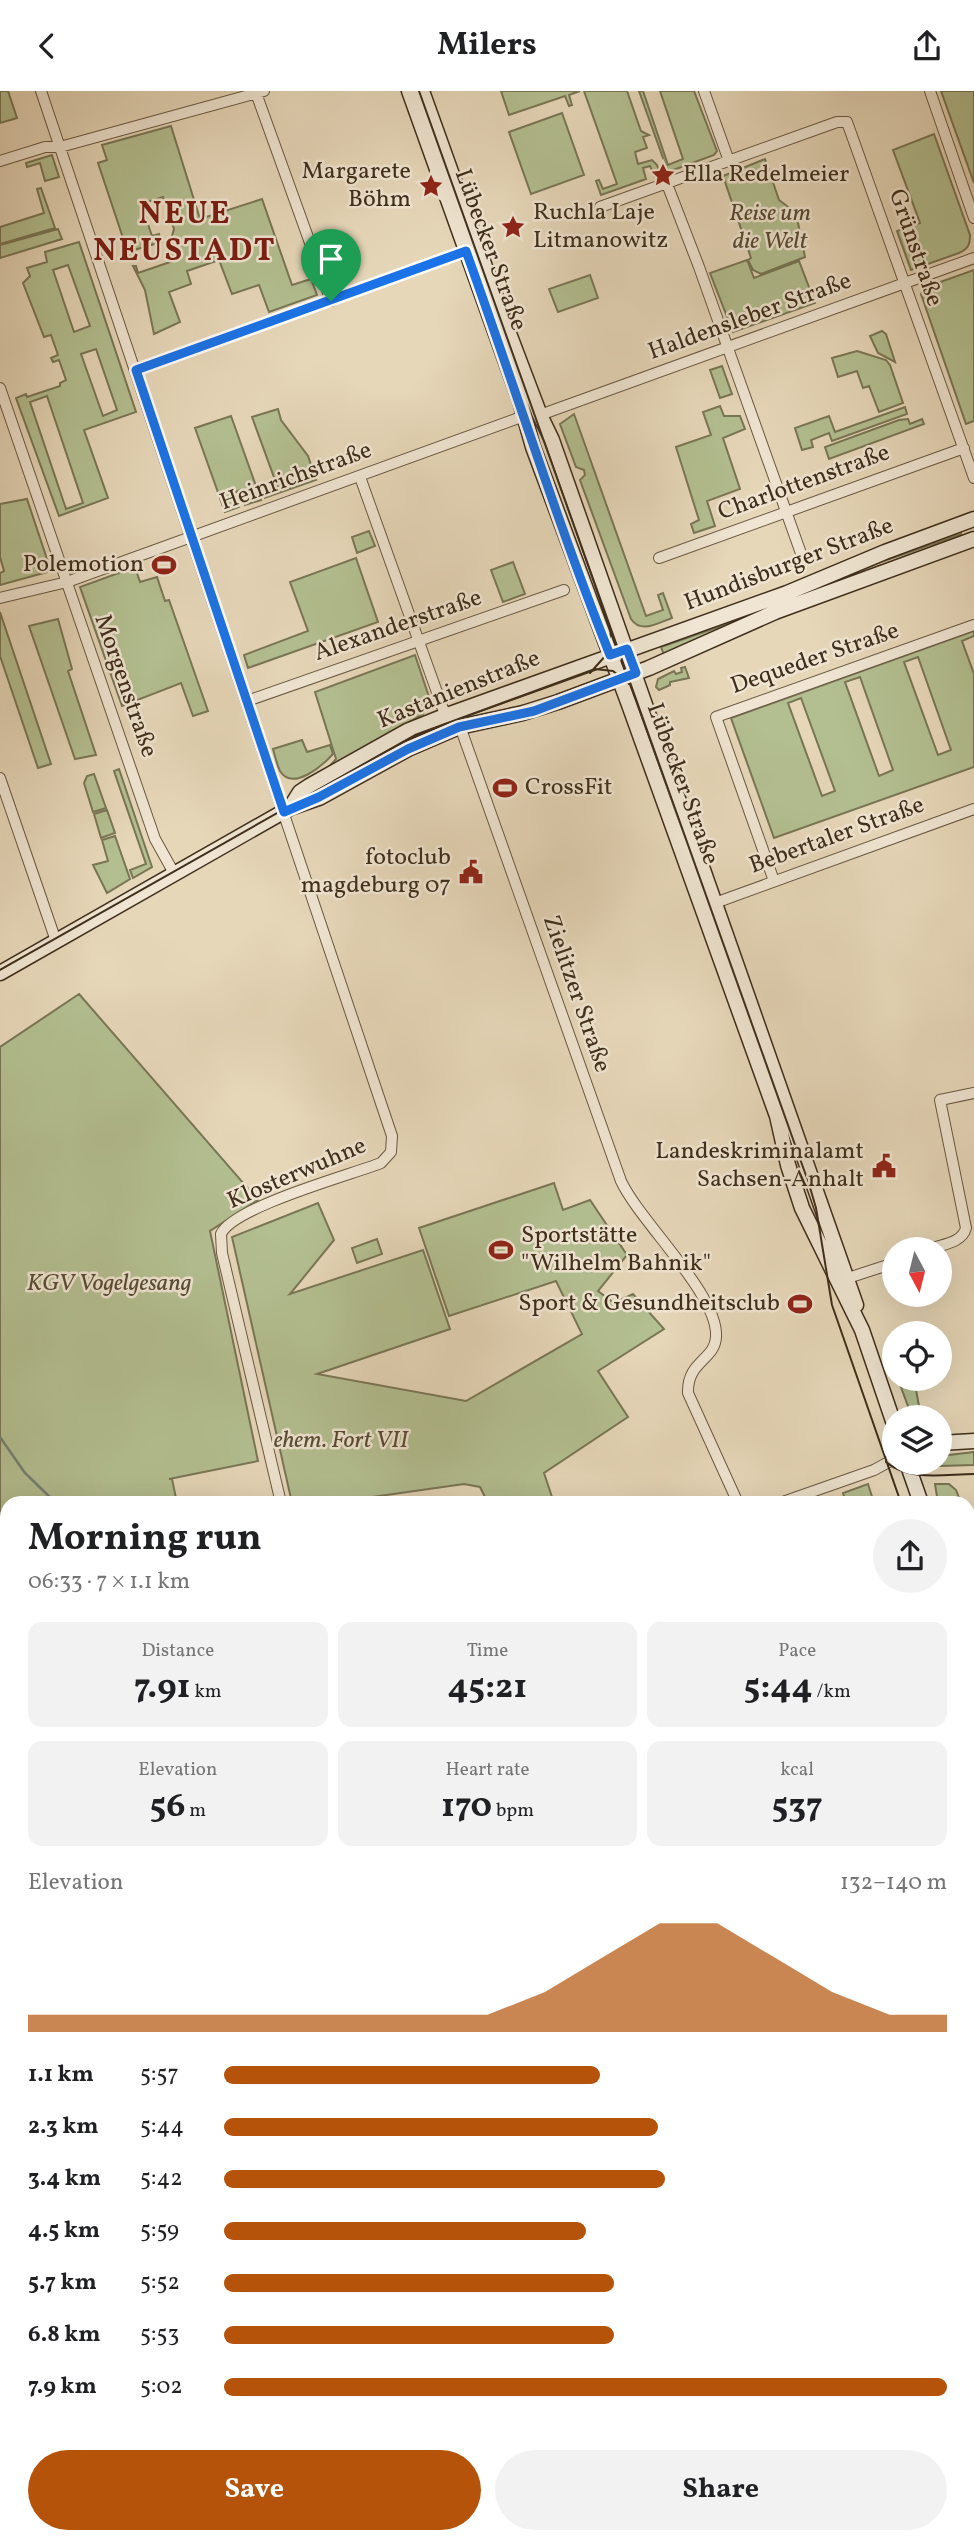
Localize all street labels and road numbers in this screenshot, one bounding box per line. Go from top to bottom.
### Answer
street label: Lübecker Straße [445,164,535,336]
street label: Grünstraße [879,185,951,311]
street label: Haldensleber Straße [644,264,856,370]
street label: Heinrichstraße [215,434,377,520]
street label: Charlottenstraße [713,436,895,530]
street label: Hundisburger Straße [679,509,899,621]
street label: Alexanderstraße [309,581,487,671]
street label: Morgenstraße [85,610,165,762]
street label: Dequeder Straße [726,614,904,704]
street label: Kastanienstraße [373,642,545,738]
street label: Lübecker Straße [637,698,727,870]
street label: Bebertaler Straße [745,789,929,883]
street label: Zielitzer Straße [533,911,619,1077]
street label: Klosterwuhne [222,1129,372,1219]

